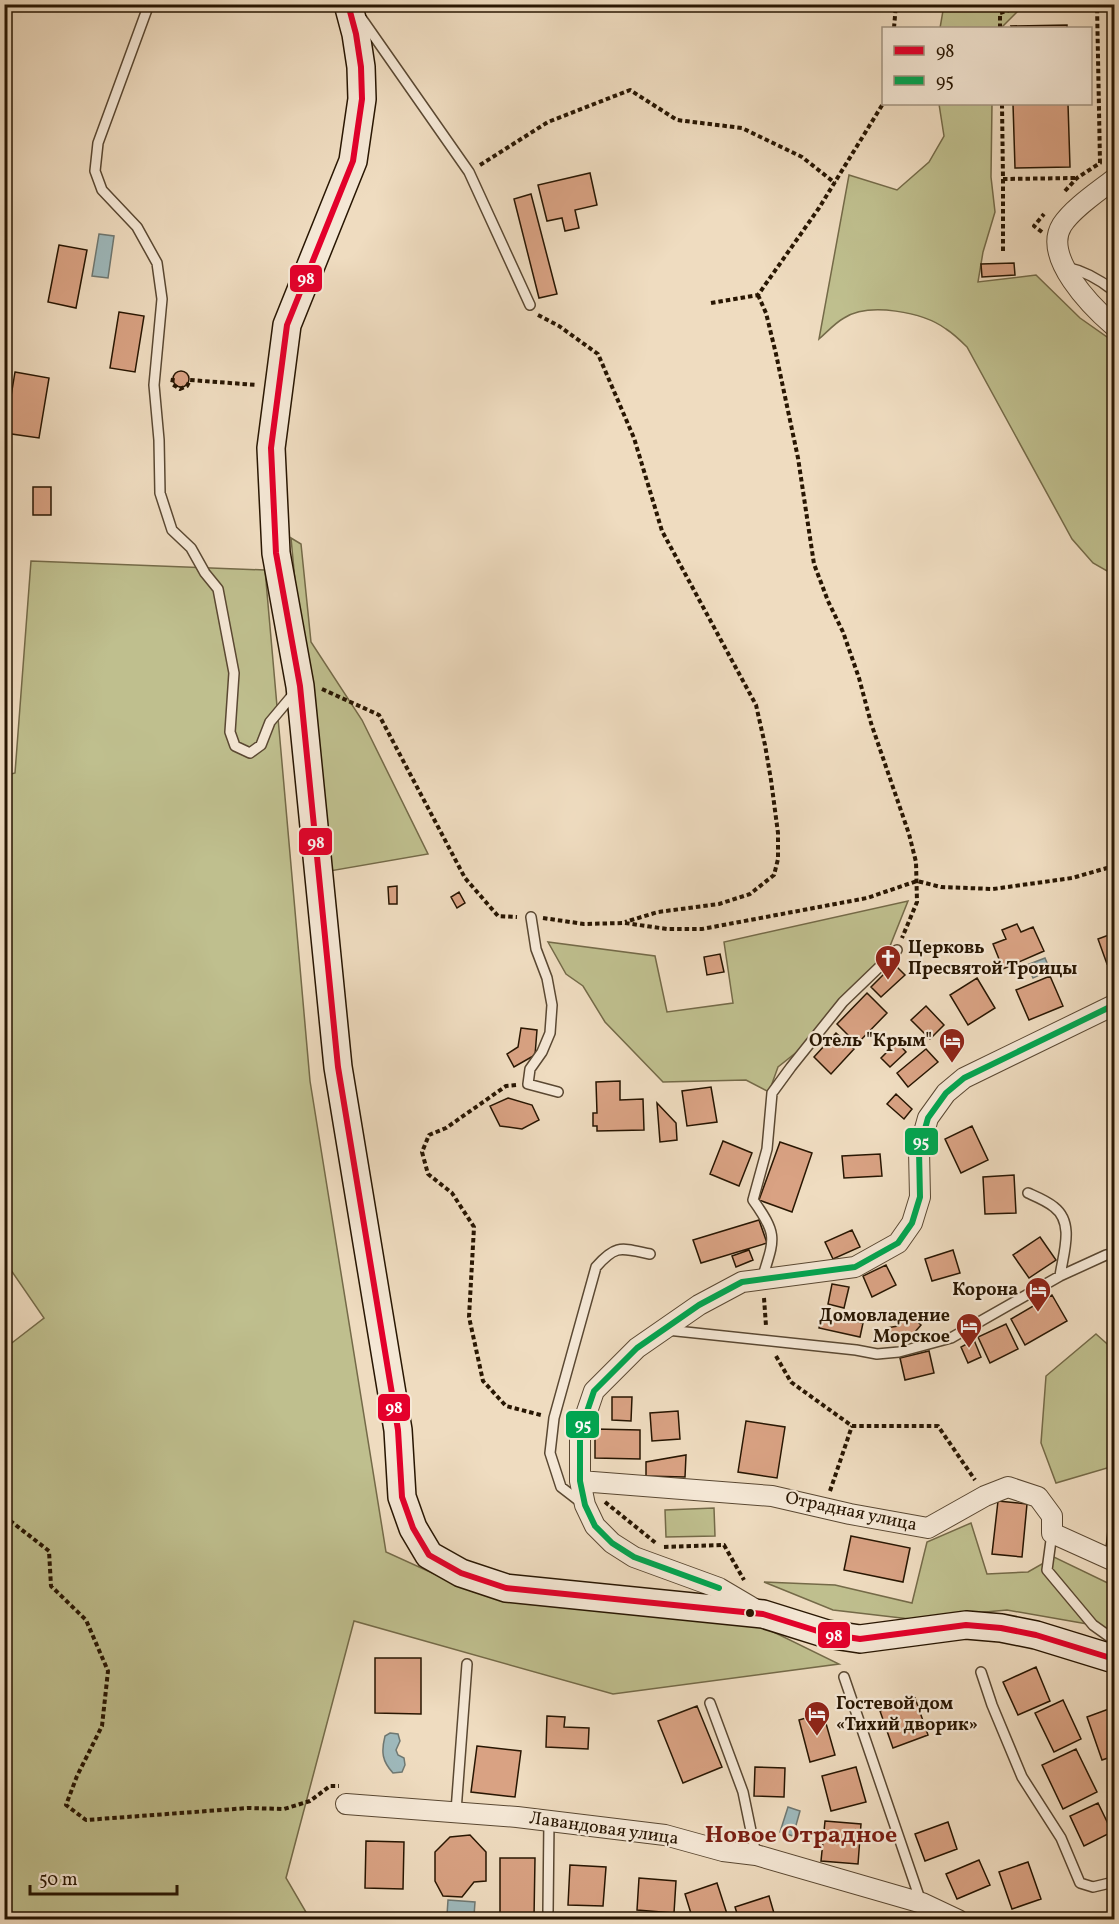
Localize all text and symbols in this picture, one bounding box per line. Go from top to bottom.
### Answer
legend [882,27,1092,105]
text: 98 [936,40,955,65]
text: 95 [936,70,954,95]
line badge: 98 [289,264,323,293]
text: 98 [297,269,315,291]
line badge: 98 [298,827,333,856]
text: 98 [307,833,325,855]
place label: Церковь Пресвятой Троицы [908,936,1077,982]
church icon: Церковь Пресвятой Троицы [873,943,903,981]
hotel icon: Отель "Крым" [937,1026,967,1064]
place label: Отель "Крым" [809,1029,932,1054]
line badge: 95 [904,1127,939,1156]
text: 95 [913,1132,930,1154]
hotel icon: Корона [1023,1275,1053,1313]
place label: Корона [952,1278,1018,1303]
place label: Домовладение Морское [819,1304,950,1350]
hotel icon: Домовладение Морское [954,1311,984,1349]
line badge: 98 [377,1393,411,1422]
text: 98 [385,1398,403,1420]
line badge: 95 [565,1410,600,1439]
text: 95 [575,1415,592,1437]
street label: Отрадная улица [783,1486,919,1538]
unlabelled marker [744,1607,756,1619]
line badge: 98 [817,1621,851,1649]
text: 98 [825,1626,843,1648]
place label: Гостевой дом «Тихий дворик» [836,1692,978,1738]
hotel icon: Гостевой дом «Тихий дворик» [802,1699,832,1737]
street label: Лавандовая улица [528,1806,680,1852]
district label: Новое Отрадное [705,1819,897,1853]
scale bar [30,1858,177,1896]
text: 50 m [39,1868,78,1893]

